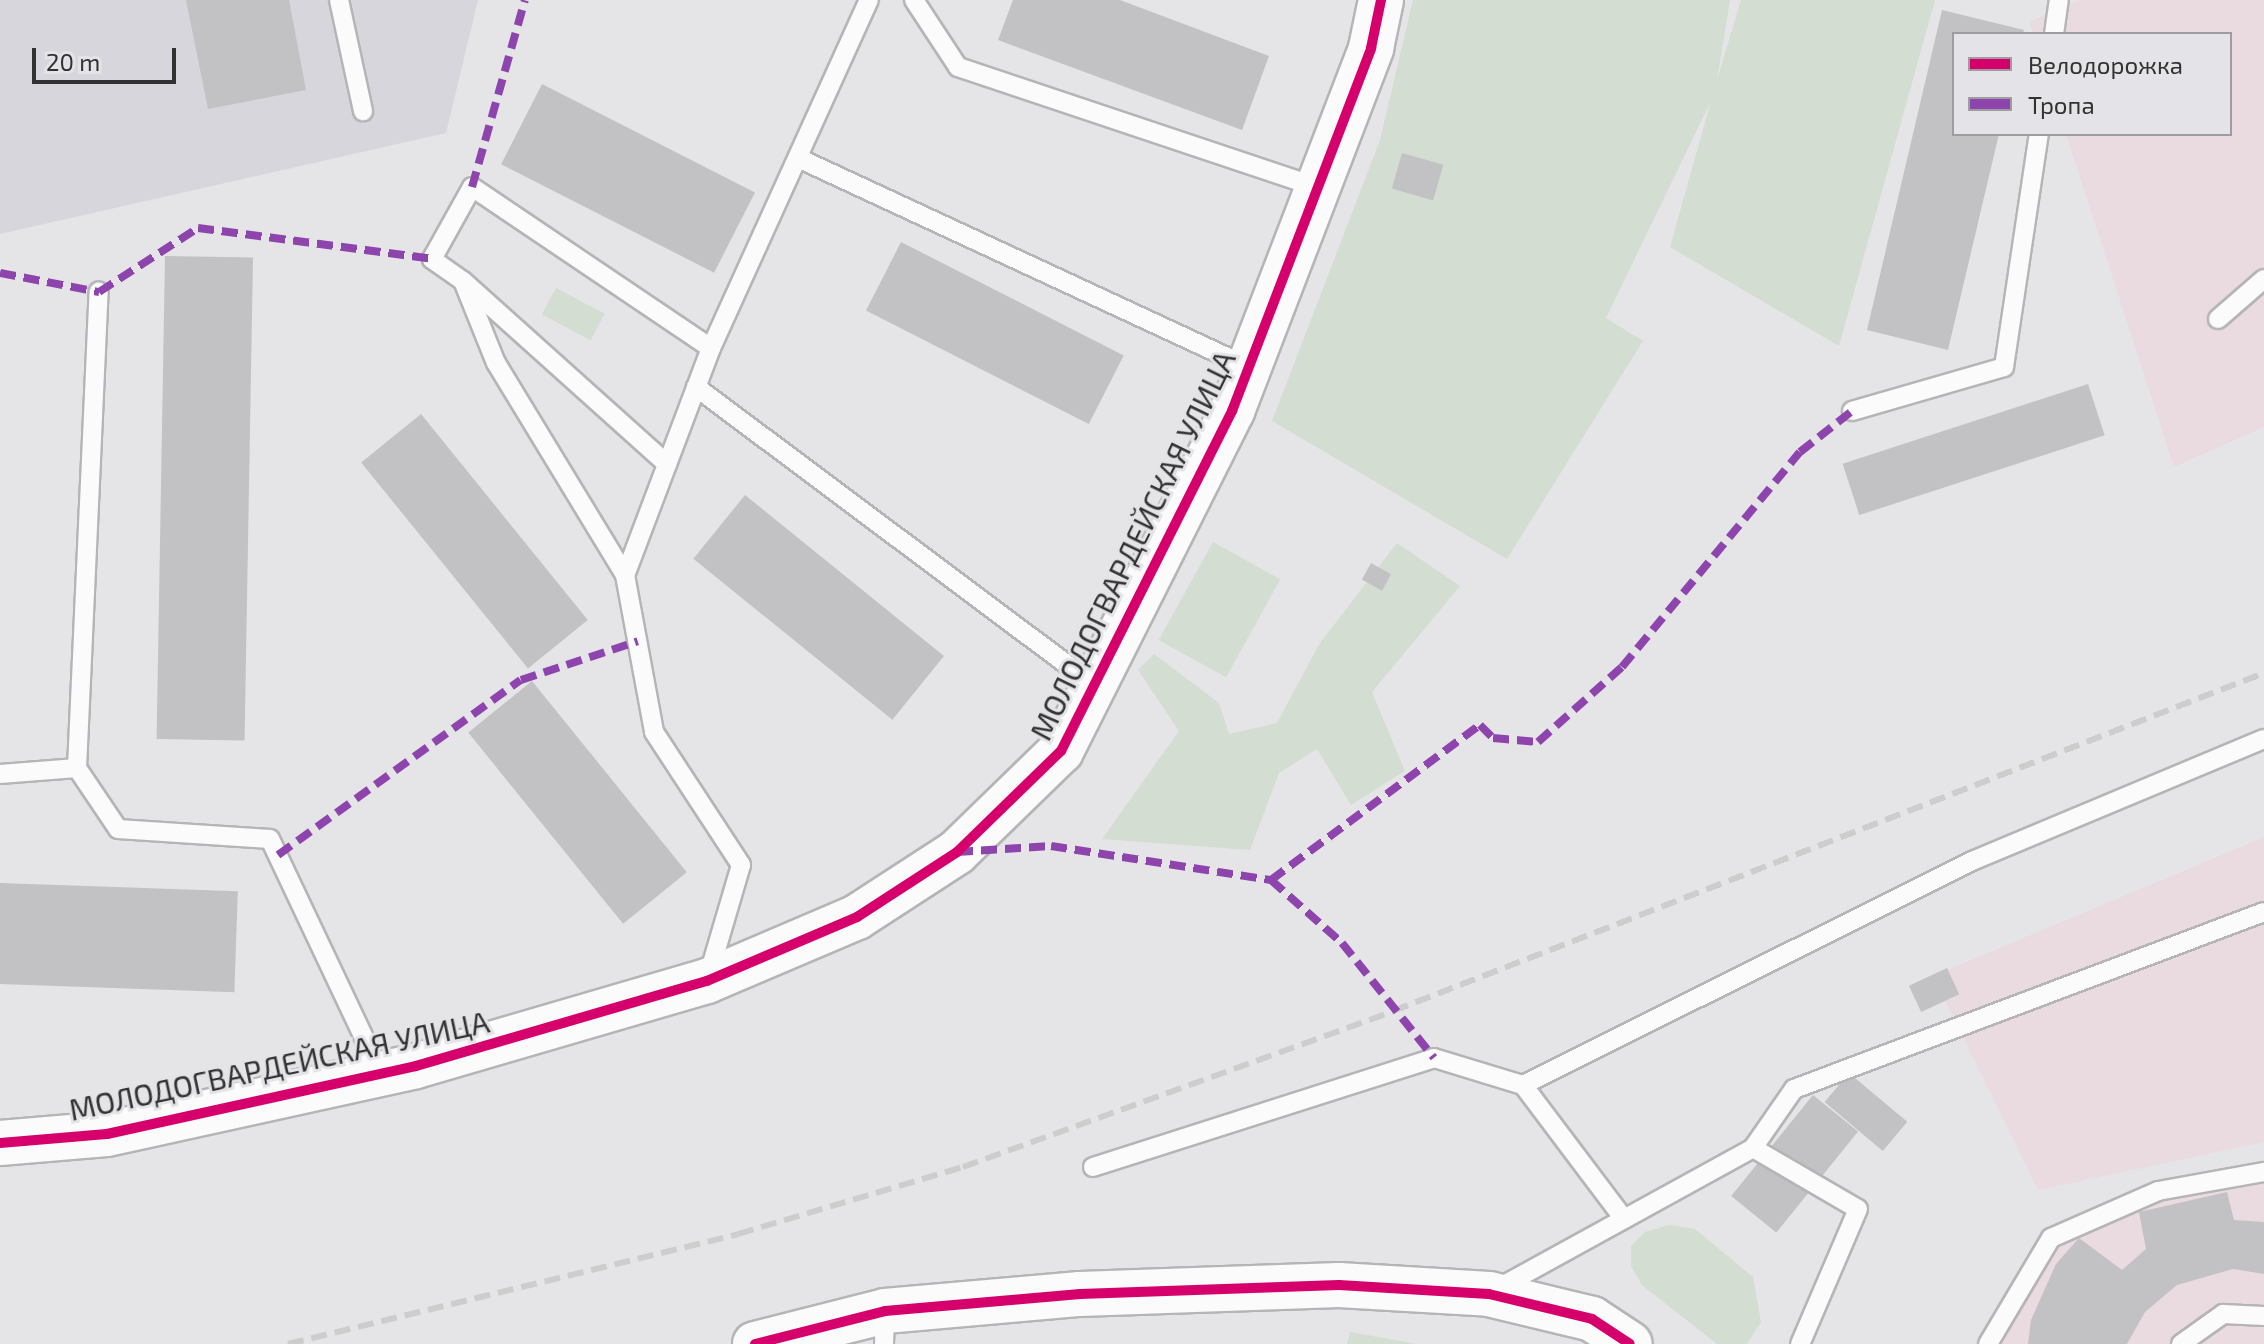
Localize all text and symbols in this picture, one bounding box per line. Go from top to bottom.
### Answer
scale bar [36,32,180,82]
legend [1952,32,2232,136]
text: 20 m [46,47,100,76]
text: Велодорожка [2028,50,2183,79]
text: Тропа [2028,90,2095,119]
street label: МОЛОДОГВАРДЕЙСКАЯ УЛИЦА [1022,344,1242,746]
street label: МОЛОДОГВАРДЕЙСКАЯ УЛИЦА [66,1003,492,1127]

